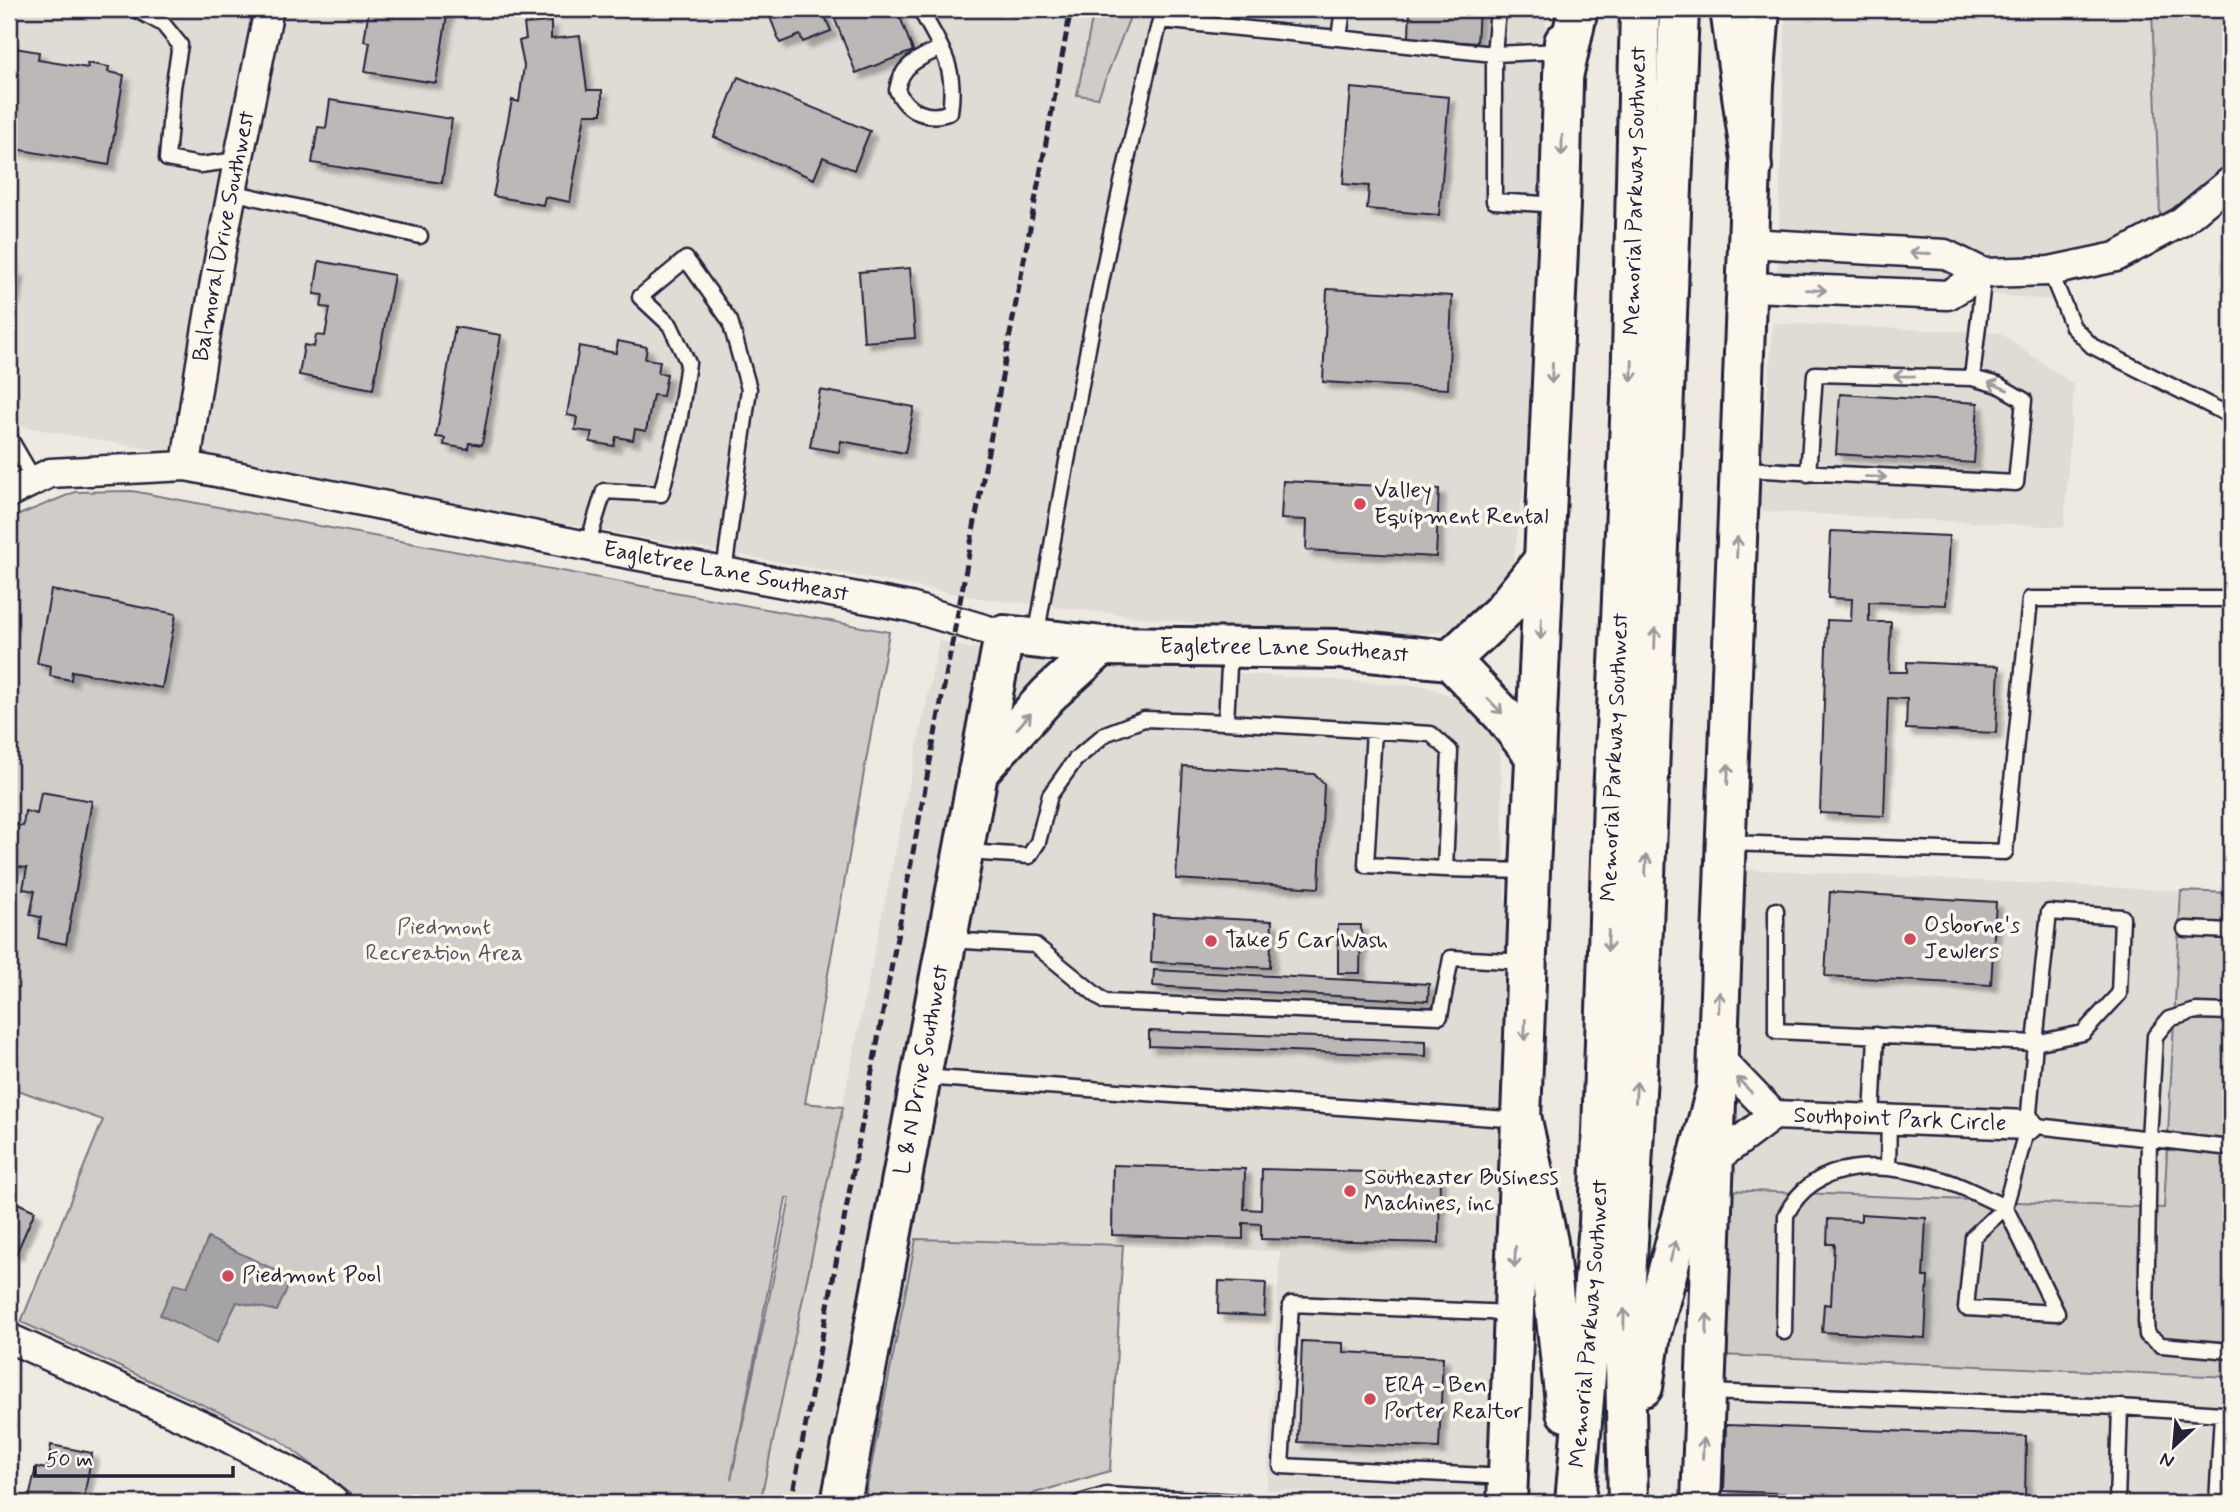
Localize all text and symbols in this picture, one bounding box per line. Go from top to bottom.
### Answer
street label: Memorial Parkway Southwest [1617,46,1654,336]
street label: Balmoral Drive Southwest [187,108,263,364]
one-way arrow [1555,134,1568,157]
one-way arrow [1909,246,1932,259]
one-way arrow [1804,283,1827,296]
one-way arrow [1625,359,1639,382]
one-way arrow [1546,361,1559,384]
one-way arrow [1892,369,1915,383]
one-way arrow [1988,379,2010,392]
one-way arrow [1864,470,1887,483]
place label: Valley Equipment Rental [1374,476,1549,532]
marker: Valley Equipment Rental [1352,496,1368,512]
street label: Eagletree Lane Southeast [601,534,851,610]
one-way arrow [1731,536,1744,559]
street label: Memorial Parkway Southwest [1595,612,1636,902]
one-way arrow [1534,617,1547,640]
one-way arrow [1648,626,1661,649]
street label: Eagletree Lane Southeast [1159,632,1410,671]
one-way arrow [1486,697,1503,714]
one-way arrow [1015,713,1032,730]
one-way arrow [1721,763,1734,786]
one-way arrow [1639,854,1652,877]
place label: Osborne's Jewlers [1924,911,2020,967]
park label: Piedmont Recreation Area [365,913,523,969]
place label: Take 5 Car Wash [1225,926,1388,956]
one-way arrow [1602,929,1615,952]
marker: Osborne's Jewlers [1902,931,1918,947]
marker: Take 5 Car Wash [1203,933,1219,949]
street label: L & N Drive Southwest [888,962,957,1177]
one-way arrow [1713,990,1726,1013]
one-way arrow [1519,1018,1532,1041]
one-way arrow [1736,1076,1753,1093]
one-way arrow [1630,1081,1643,1104]
street label: Southpoint Park Circle [1793,1101,2007,1139]
place label: Southeaster Business Machines, inc [1364,1163,1559,1219]
street label: Memorial Parkway Southwest [1563,1179,1615,1469]
marker: Southeaster Business Machines, inc [1342,1183,1358,1199]
one-way arrow [1668,1240,1681,1262]
one-way arrow [1509,1246,1522,1269]
place label: Piedmont Pool [242,1261,382,1291]
marker: Piedmont Pool [220,1268,236,1284]
one-way arrow [1617,1308,1631,1331]
one-way arrow [1701,1312,1714,1335]
place label: ERA - Ben Porter Realtor [1384,1371,1523,1427]
marker: ERA - Ben Porter Realtor [1362,1391,1378,1407]
north arrow [2138,1410,2208,1480]
scale bar [35,1435,233,1479]
one-way arrow [1696,1436,1709,1459]
text: 50 m [46,1446,93,1474]
text: N [2156,1446,2178,1474]

